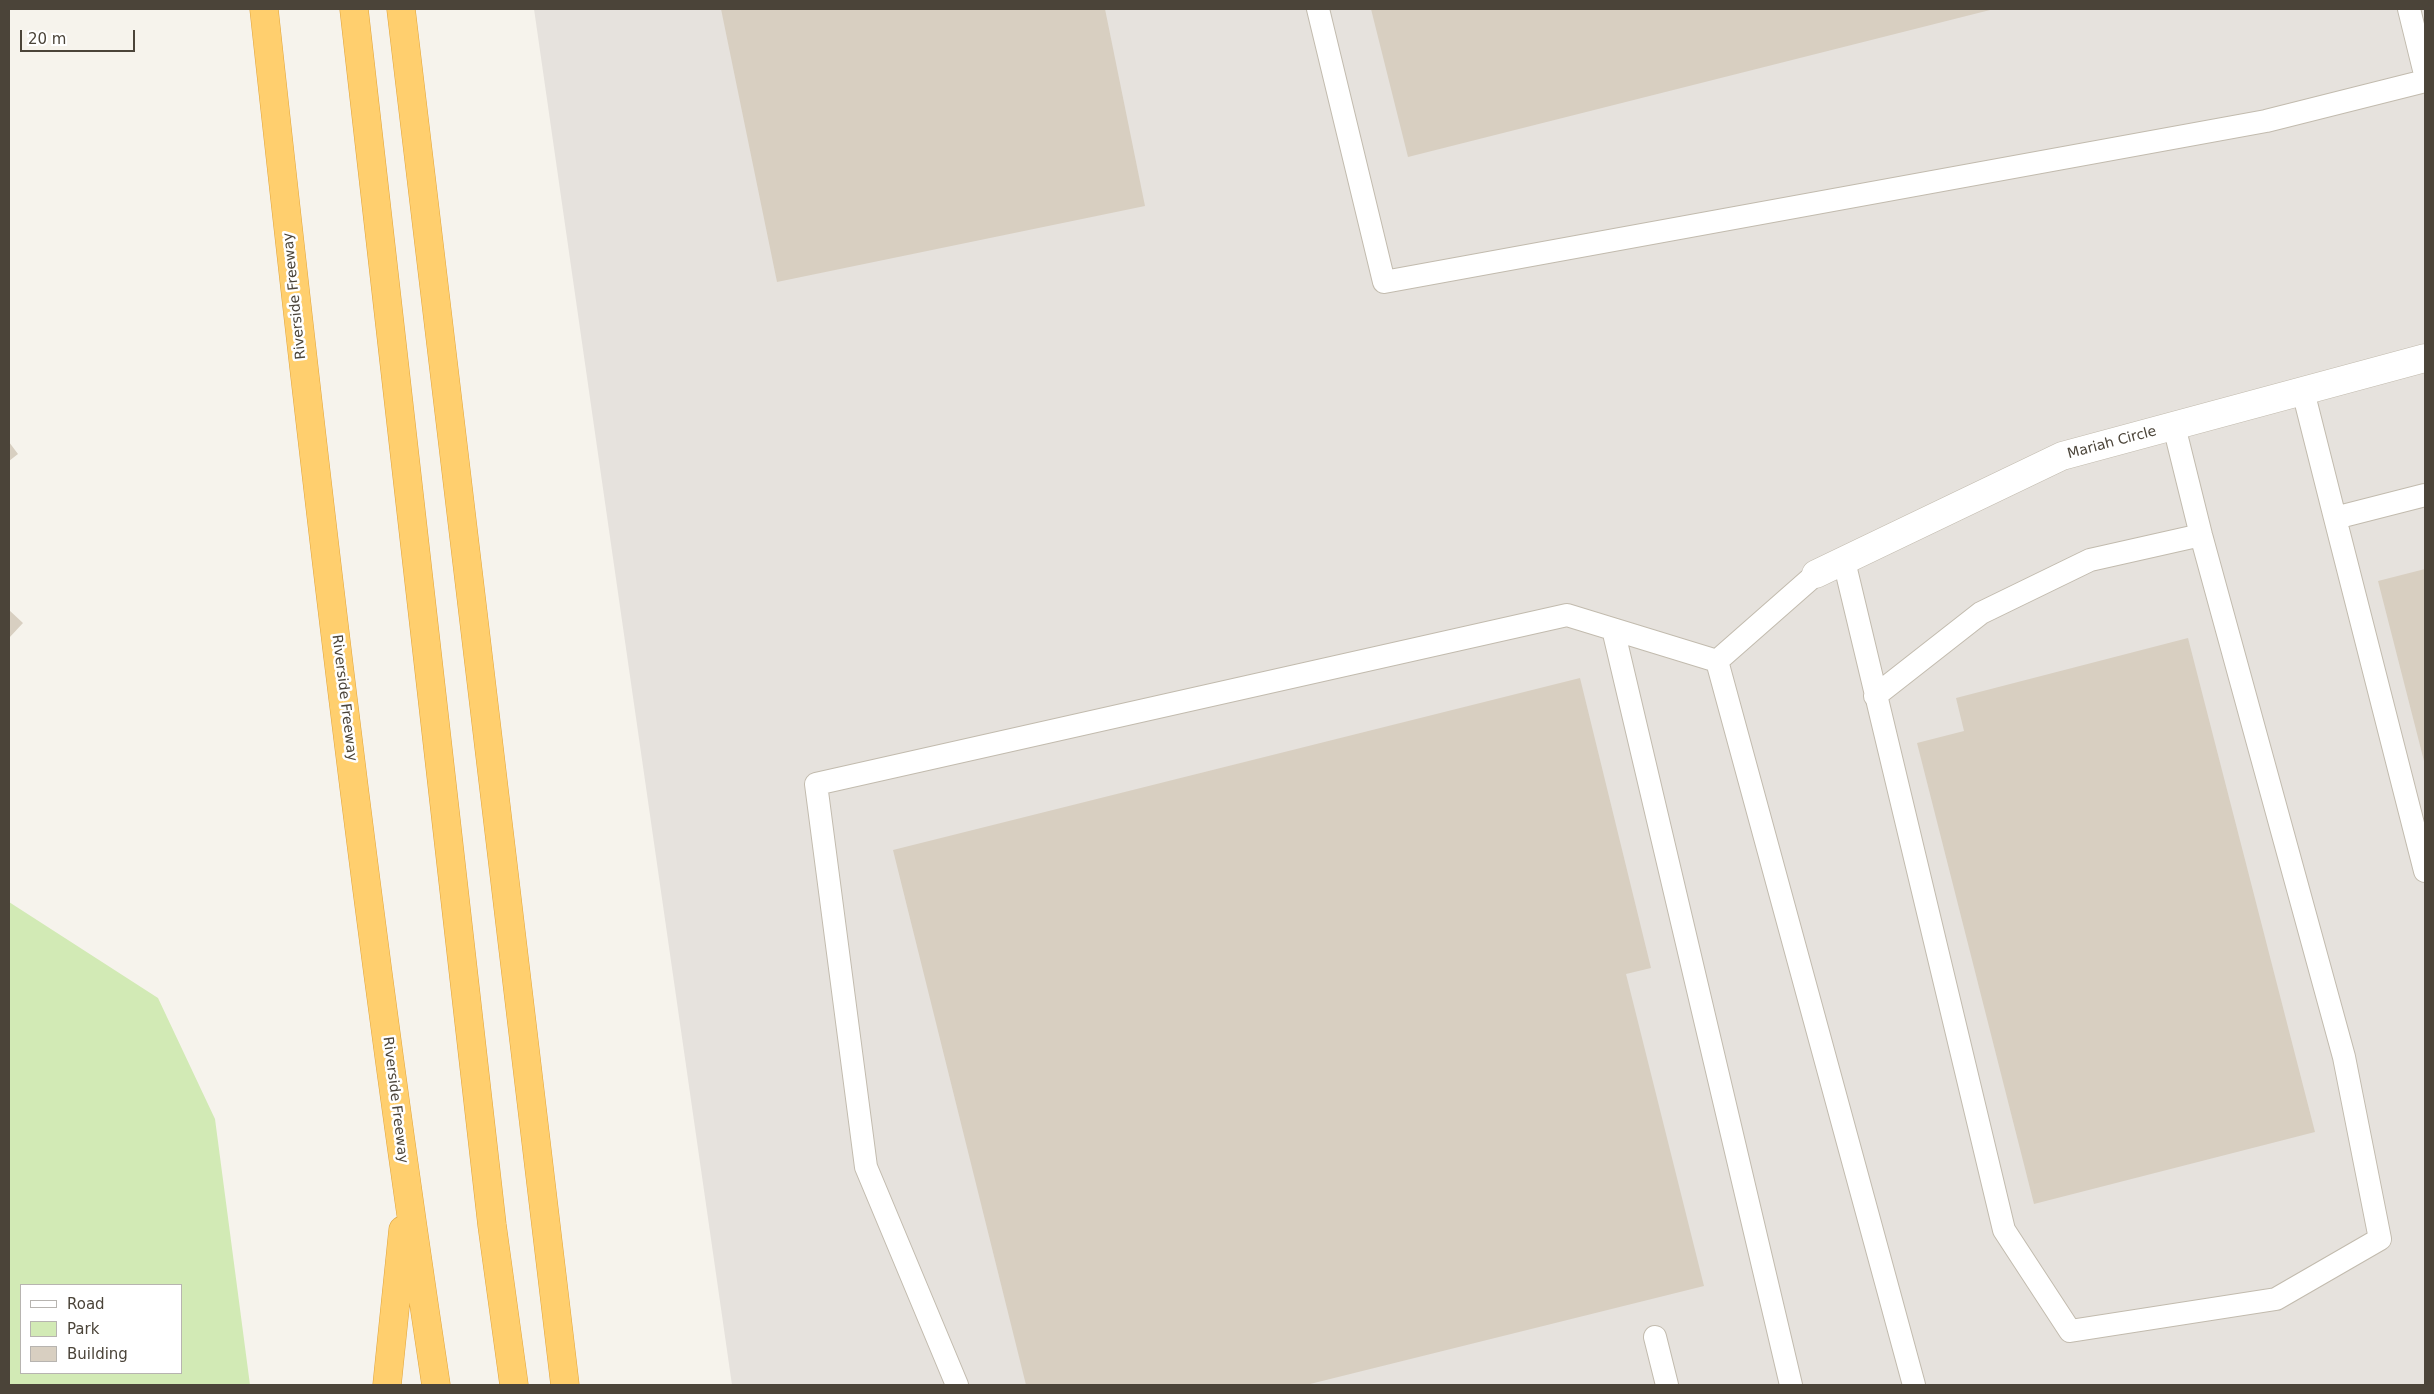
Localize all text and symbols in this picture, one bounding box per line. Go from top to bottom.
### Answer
scale bar [22,20,138,52]
text: 20 m [28,30,66,48]
street label: Riverside Freeway [280,232,310,360]
street label: Mariah Circle [2066,423,2158,463]
street label: Riverside Freeway [328,634,360,762]
street label: Riverside Freeway [379,1036,411,1164]
legend [20,1284,182,1374]
text: Road [67,1295,105,1313]
text: Park [67,1320,99,1338]
text: Building [67,1345,128,1363]

